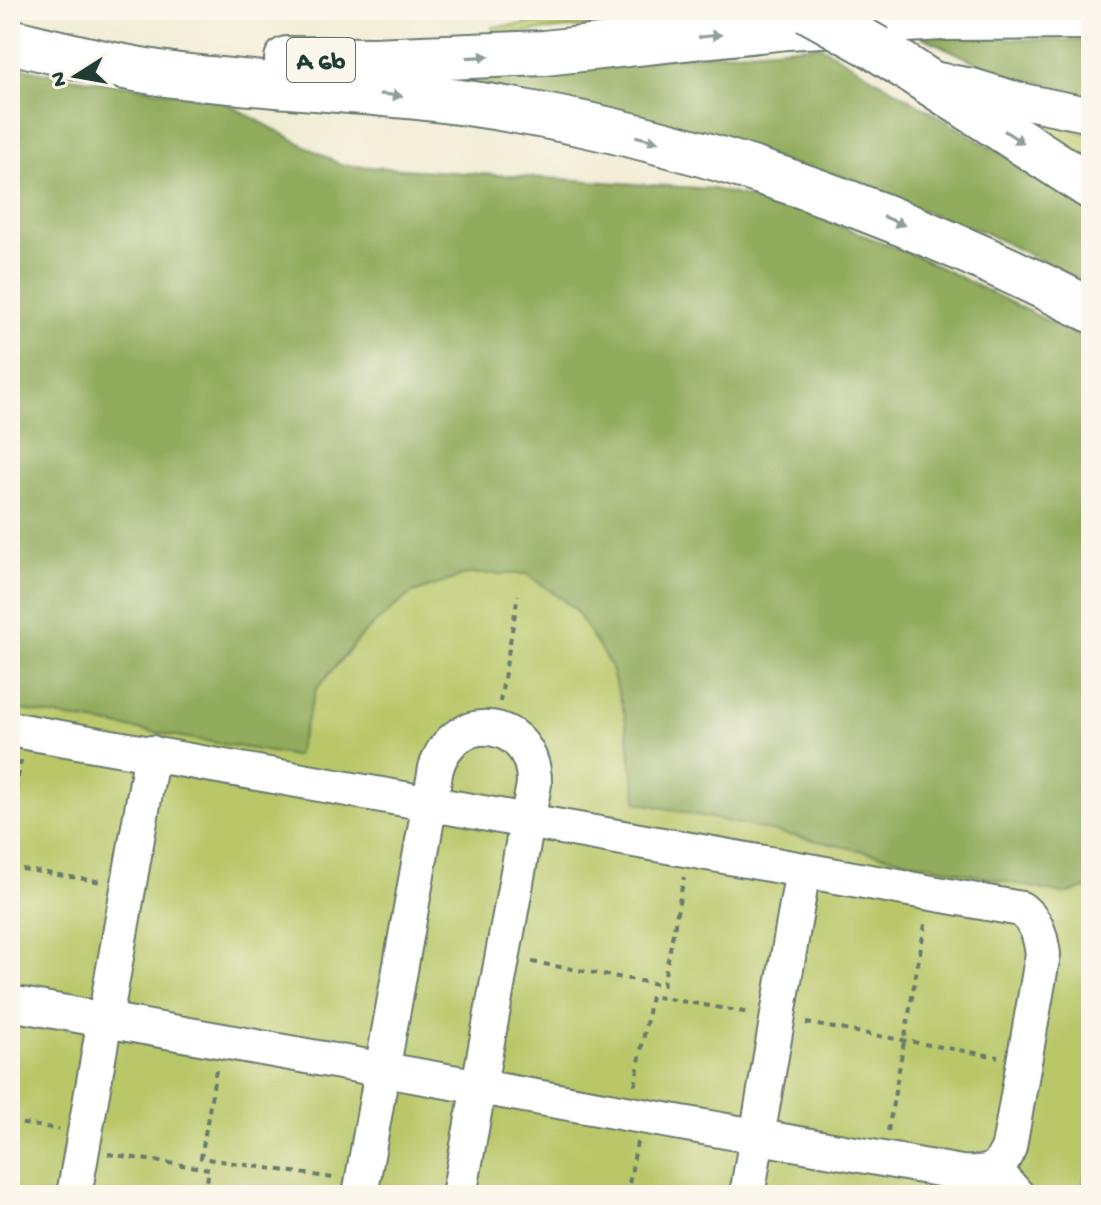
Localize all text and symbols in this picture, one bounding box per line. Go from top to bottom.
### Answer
one-way arrow [698,29,723,42]
north arrow [36,36,116,116]
road number: A 6b [287,38,355,82]
one-way arrow [466,50,491,63]
text: N [46,70,74,89]
one-way arrow [379,88,404,101]
one-way arrow [1003,129,1025,143]
one-way arrow [635,133,660,146]
one-way arrow [882,214,906,227]

